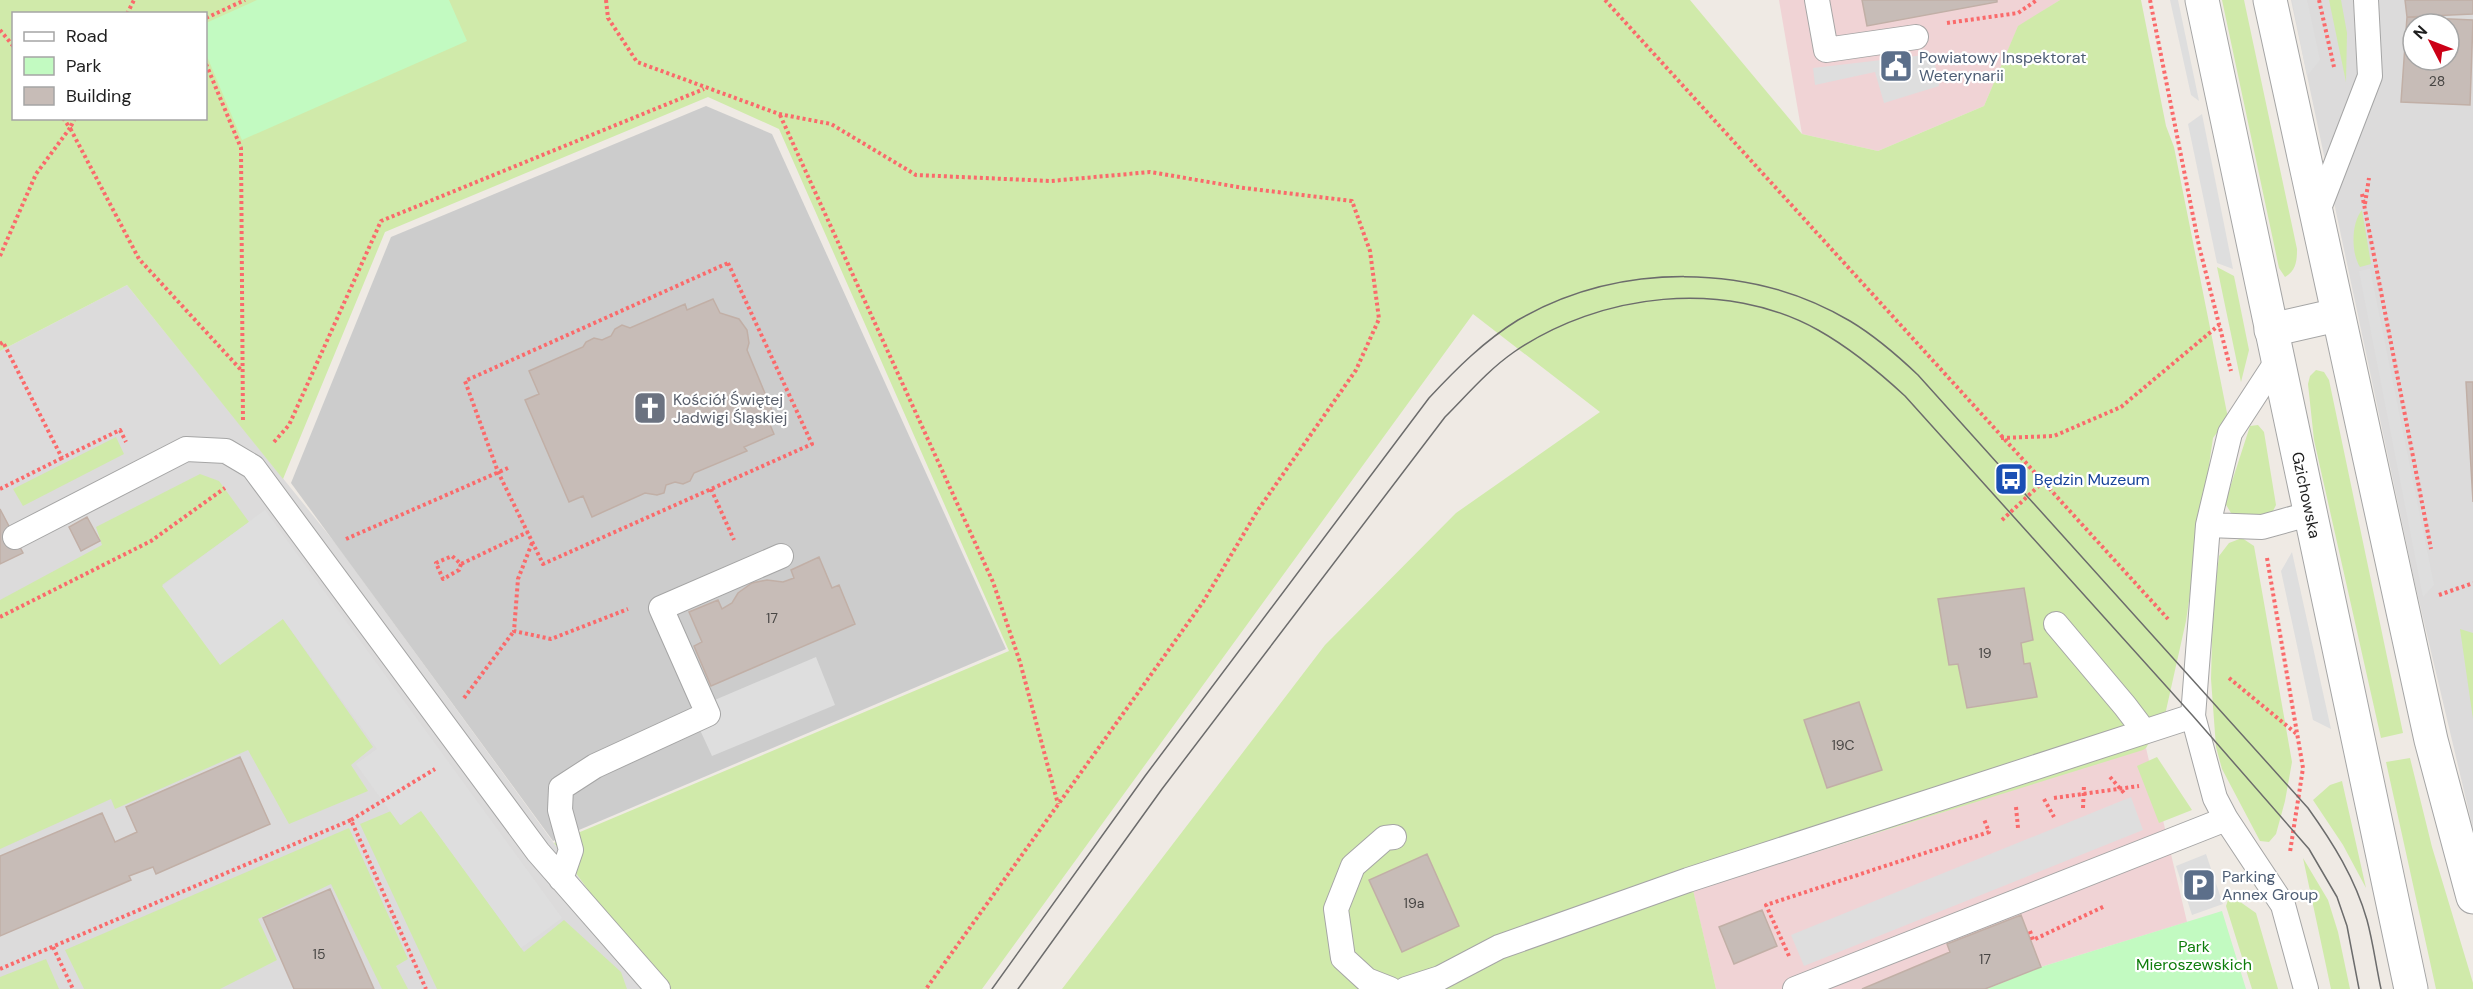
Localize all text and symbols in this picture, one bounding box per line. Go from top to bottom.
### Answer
legend [12,12,207,120]
north arrow [2401,12,2461,72]
text: N [2409,21,2432,44]
text: Road [66,24,108,48]
place label: Powiatowy Inspektorat Weterynarii [1919,47,2086,86]
public building icon: Powiatowy Inspektorat Weterynarii [1878,48,1914,84]
text: Park [66,54,102,78]
house number: 28 [2429,72,2445,90]
text: Building [66,84,131,108]
place label: Kościół Świętej Jadwigi Śląskiej [673,389,787,428]
church icon: Kościół Świętej Jadwigi Śląskiej [632,390,668,426]
street label: Gzichowska [2287,450,2326,540]
bus stop icon: Będzin Muzeum [1993,461,2029,497]
place label: Będzin Muzeum [2034,469,2150,490]
house number: 17 [766,609,778,627]
house number: 19 [1978,644,1992,662]
house number: 19C [1831,736,1855,754]
place label: Parking Annex Group [2222,866,2318,905]
parking icon: Parking Annex Group [2181,867,2217,903]
house number: 19a [1404,894,1424,912]
park label: Park Mieroszewskich [2136,936,2252,975]
house number: 15 [313,945,325,963]
house number: 17 [1979,950,1991,968]

